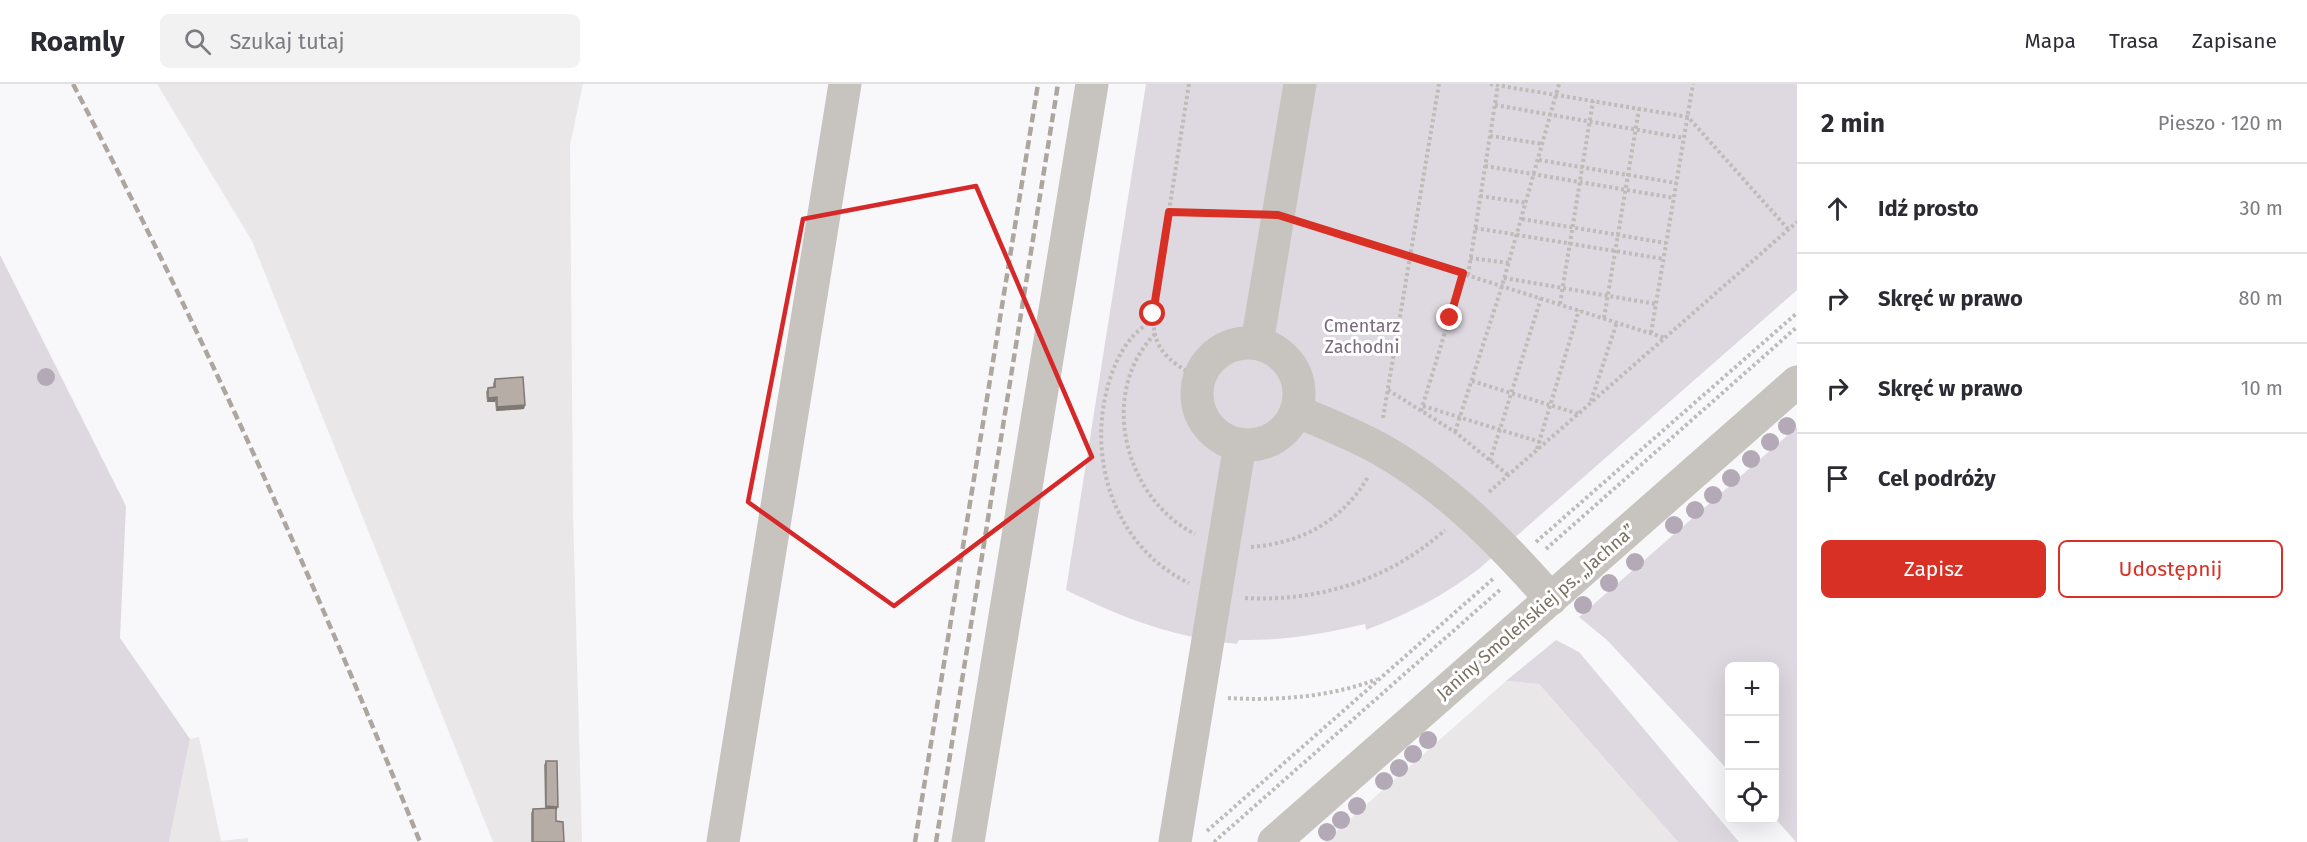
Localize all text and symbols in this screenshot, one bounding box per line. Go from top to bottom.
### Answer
search box [160,14,580,68]
text: Roamly [30,25,124,58]
icon: search [181,25,214,58]
text: Szukaj tutaj [229,28,345,55]
text: Mapa [2024,28,2076,54]
text: Trasa [2109,28,2159,54]
text: Zapisane [2192,28,2277,54]
text: 2 min [1821,108,1885,139]
text: Pieszo · 120 m [2158,111,2283,135]
icon: ahead [1821,192,1854,225]
text: Idź prosto [1878,195,1979,222]
text: 30 m [2239,196,2283,220]
icon: right [1821,282,1854,315]
text: Skręć w prawo [1878,285,2023,312]
text: 80 m [2238,286,2283,310]
route start [1139,300,1165,326]
route end [1436,304,1462,330]
park label: Cmentarz Zachodni [1324,315,1400,358]
icon: right [1821,372,1854,405]
text: Skręć w prawo [1878,375,2023,402]
text: 10 m [2241,376,2283,400]
icon: arrive [1821,462,1854,495]
text: Cel podróży [1878,465,1996,492]
street label: Janiny Smoleńskiej ps. „Jachna” [1432,520,1640,704]
button: Zapisz [1821,540,2046,598]
button: Udostępnij [2058,540,2283,598]
map controls [1725,662,1779,824]
button: + [1725,662,1779,716]
button: − [1725,716,1779,770]
button: locate [1725,770,1779,824]

